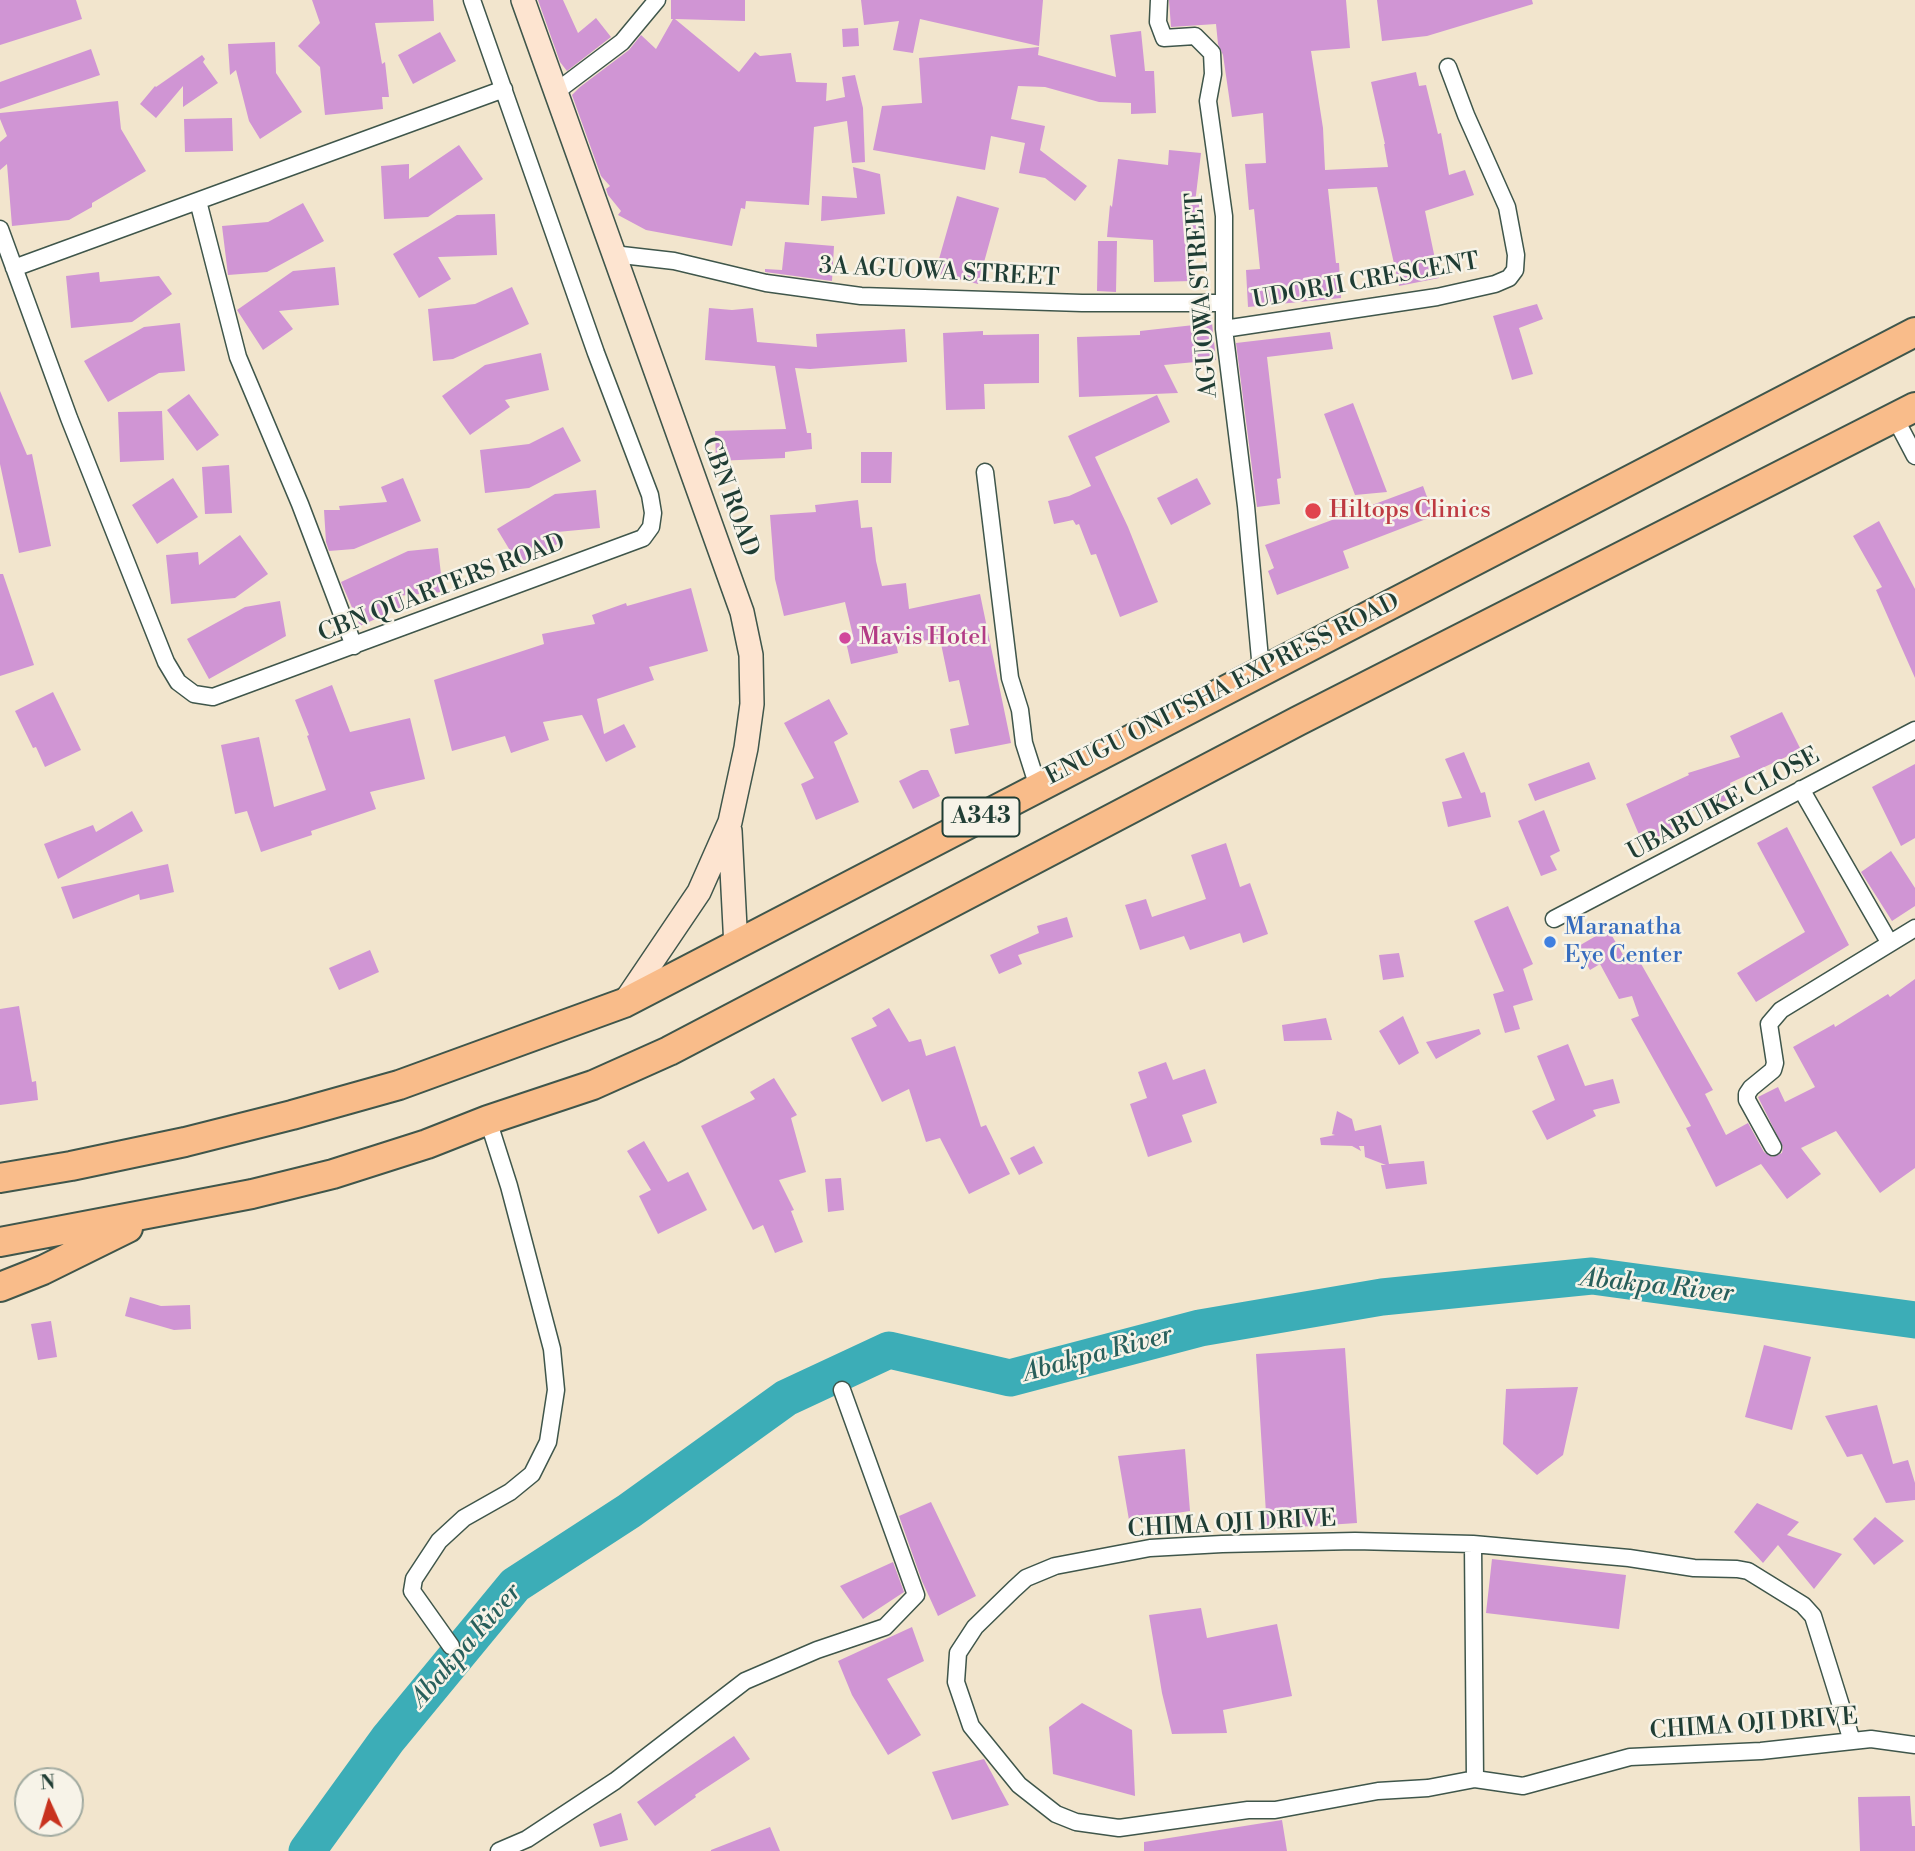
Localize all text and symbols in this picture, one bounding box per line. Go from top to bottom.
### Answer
street label: AGUOWA STREET [1181,191,1225,399]
street label: UDORJI CRESCENT [1250,248,1482,316]
street label: 3A AGUOWA STREET [818,252,1060,294]
street label: CBN ROAD [694,433,764,561]
place label: Hiltops Clinics [1329,497,1491,525]
marker: Hiltops Clinics [1303,501,1323,521]
street label: CBN QUARTERS ROAD [315,529,569,649]
street label: ENUGU ONITSHA EXPRESS ROAD [1041,588,1405,792]
place label: Mavis Hotel [859,624,988,652]
marker: Mavis Hotel [837,630,853,646]
street label: UBABUIKE CLOSE [1623,742,1825,868]
road number: A343 [942,797,1020,836]
place label: Maranatha Eye Center [1564,914,1683,970]
marker: Maranatha Eye Center [1542,934,1558,950]
water label: Abakpa River [1579,1263,1735,1311]
water label: Abakpa River [1020,1320,1176,1390]
street label: CHIMA OJI DRIVE [1127,1505,1337,1545]
water label: Abakpa River [405,1578,529,1714]
street label: CHIMA OJI DRIVE [1649,1703,1859,1747]
north arrow [14,1767,84,1837]
text: N [39,1771,56,1796]

